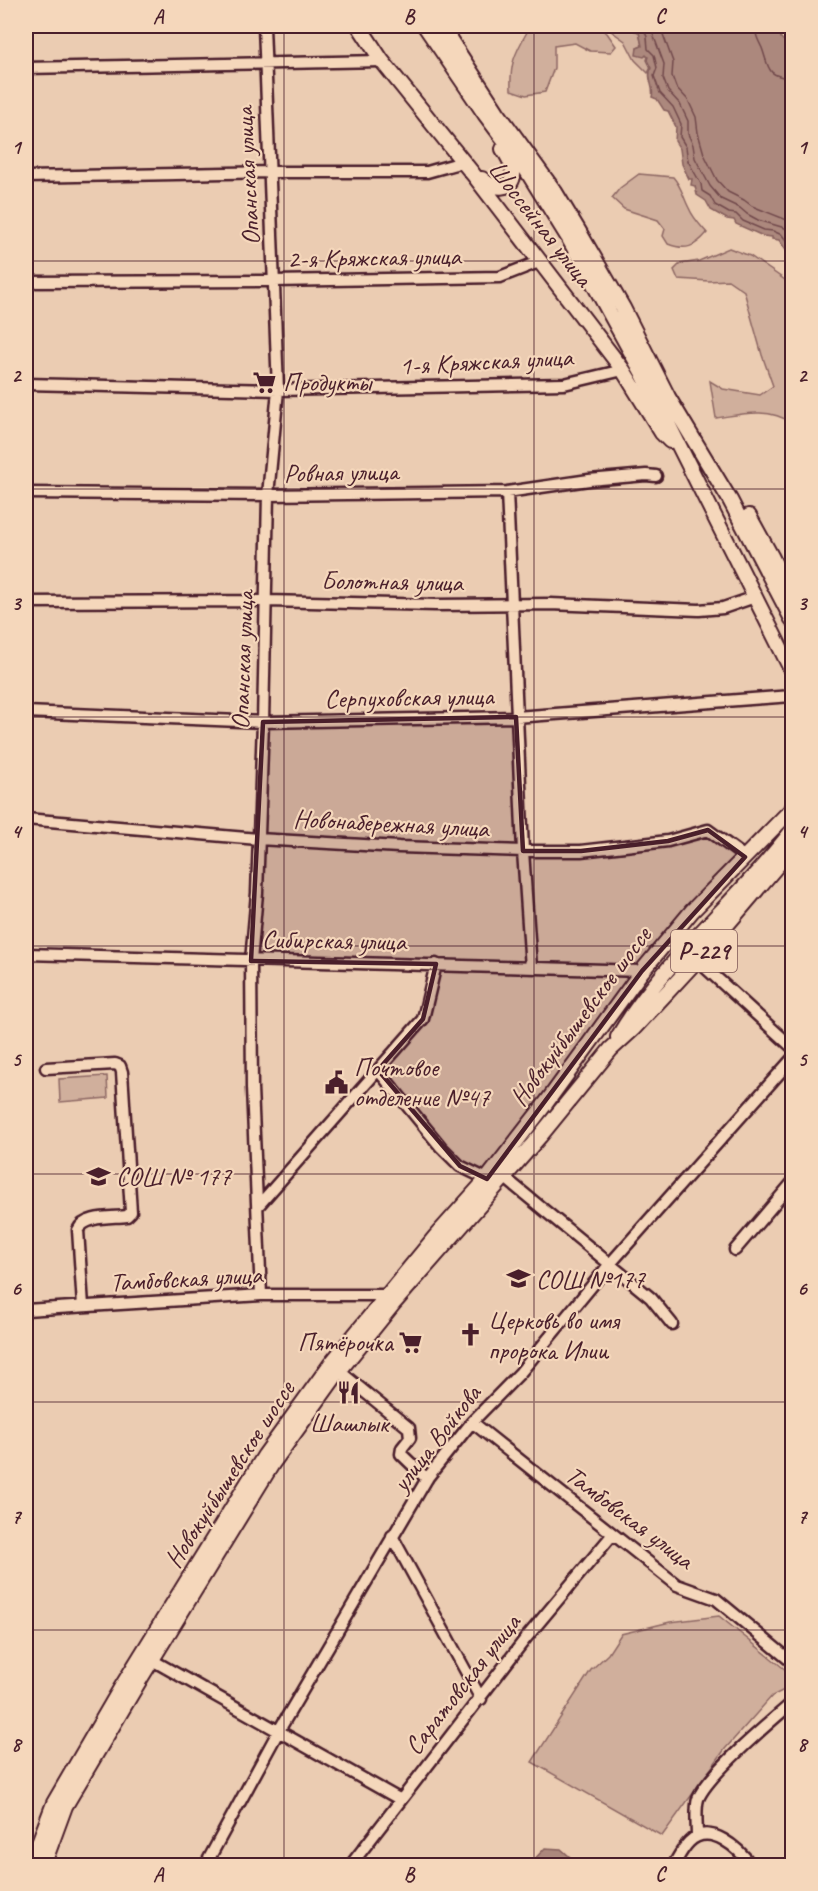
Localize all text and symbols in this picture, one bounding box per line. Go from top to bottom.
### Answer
text: A [153,4,165,29]
text: B [404,4,416,29]
text: C [655,4,667,29]
street label: Опанская улица [227,104,268,246]
text: 1 [12,135,23,160]
text: 1 [798,135,809,160]
street label: Шоссейная улица [481,154,601,294]
street label: 2-я Кряжская улица [287,239,463,276]
street label: 1-я Кряжская улица [398,340,575,383]
text: 2 [12,363,23,388]
text: 2 [798,363,809,388]
place label: Продукты [283,366,374,399]
supermarket icon: Продукты [252,369,278,395]
street label: Ровная улица [283,455,401,490]
street label: Болотная улица [321,564,465,599]
street label: Опанская улица [224,588,261,730]
text: 3 [12,591,23,616]
text: 3 [798,591,809,616]
street label: Серпуховская улица [324,680,495,715]
street label: Новонабережная улица [293,802,491,845]
text: 4 [12,819,24,844]
text: 4 [798,819,810,844]
street label: Новокуйбышевское шоссе [502,919,660,1112]
street label: Сибирская улица [262,923,408,958]
road number: Р-229 [671,930,737,972]
text: 5 [12,1047,23,1072]
text: 5 [798,1047,809,1072]
place label: Почтовое отделение №47 [354,1051,491,1114]
public building icon: Почтовое отделение №47 [323,1069,349,1095]
place label: СОШ № 177 [116,1160,233,1193]
school or university icon: СОШ № 177 [85,1163,111,1189]
street label: Тамбовская улица [109,1258,265,1299]
place label: СОШ №177 [536,1263,646,1296]
school or university icon: СОШ №177 [505,1266,531,1292]
text: 6 [11,1276,22,1301]
text: 6 [797,1276,808,1301]
place label: Церковь во имя пророка Илии [488,1304,621,1367]
church icon: Церковь во имя пророка Илии [457,1322,483,1348]
place label: Пятёрочка [298,1326,395,1359]
supermarket icon: Пятёрочка [398,1329,424,1355]
street label: Новокуйбышевское шоссе [157,1373,303,1574]
street label: улица Войкова [383,1377,489,1500]
restaurant icon: Шашлык [336,1379,362,1405]
place label: Шашлык [310,1407,391,1440]
street label: Тамбовская улица [559,1458,702,1577]
text: 7 [12,1504,23,1529]
text: 7 [798,1504,809,1529]
street label: Саратовская улица [397,1606,529,1761]
text: 8 [12,1732,24,1757]
text: 8 [798,1732,810,1757]
text: A [153,1862,165,1887]
text: B [404,1862,416,1887]
text: C [655,1862,667,1887]

